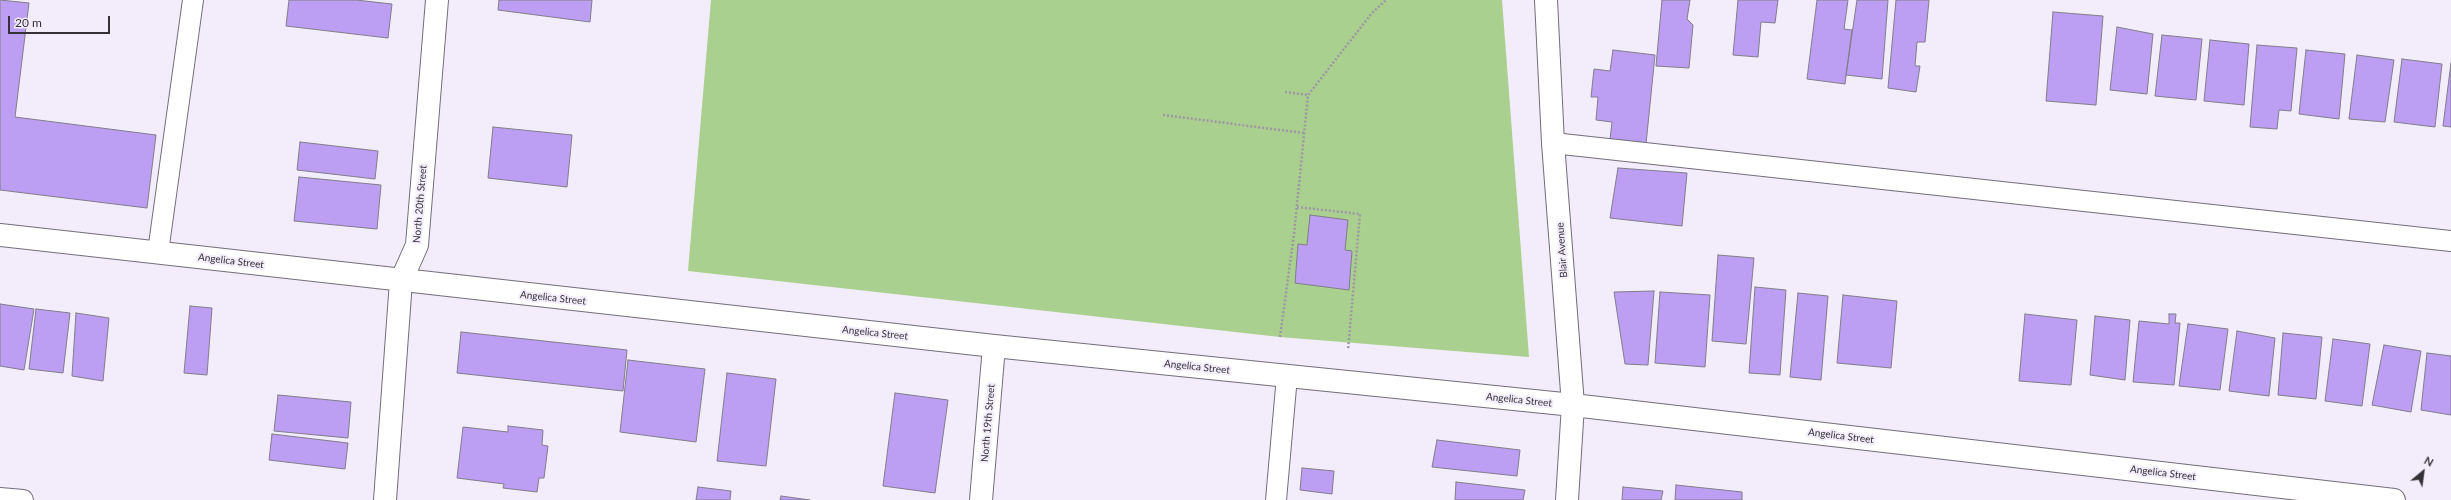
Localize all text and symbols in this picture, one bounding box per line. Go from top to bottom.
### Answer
scale bar [10,8,112,34]
text: 20 m [15,15,42,30]
street label: North 20th Street [411,165,429,243]
street label: Blair Avenue [1554,222,1570,278]
street label: Angelica Street [197,251,265,271]
street label: Angelica Street [519,289,587,307]
street label: Angelica Street [841,324,909,342]
street label: Angelica Street [1163,358,1231,376]
street label: North 19th Street [979,384,997,462]
street label: Angelica Street [1485,391,1553,409]
street label: Angelica Street [1807,426,1875,446]
north arrow [2403,452,2443,492]
text: N [2422,453,2436,469]
street label: Angelica Street [2129,463,2197,483]

